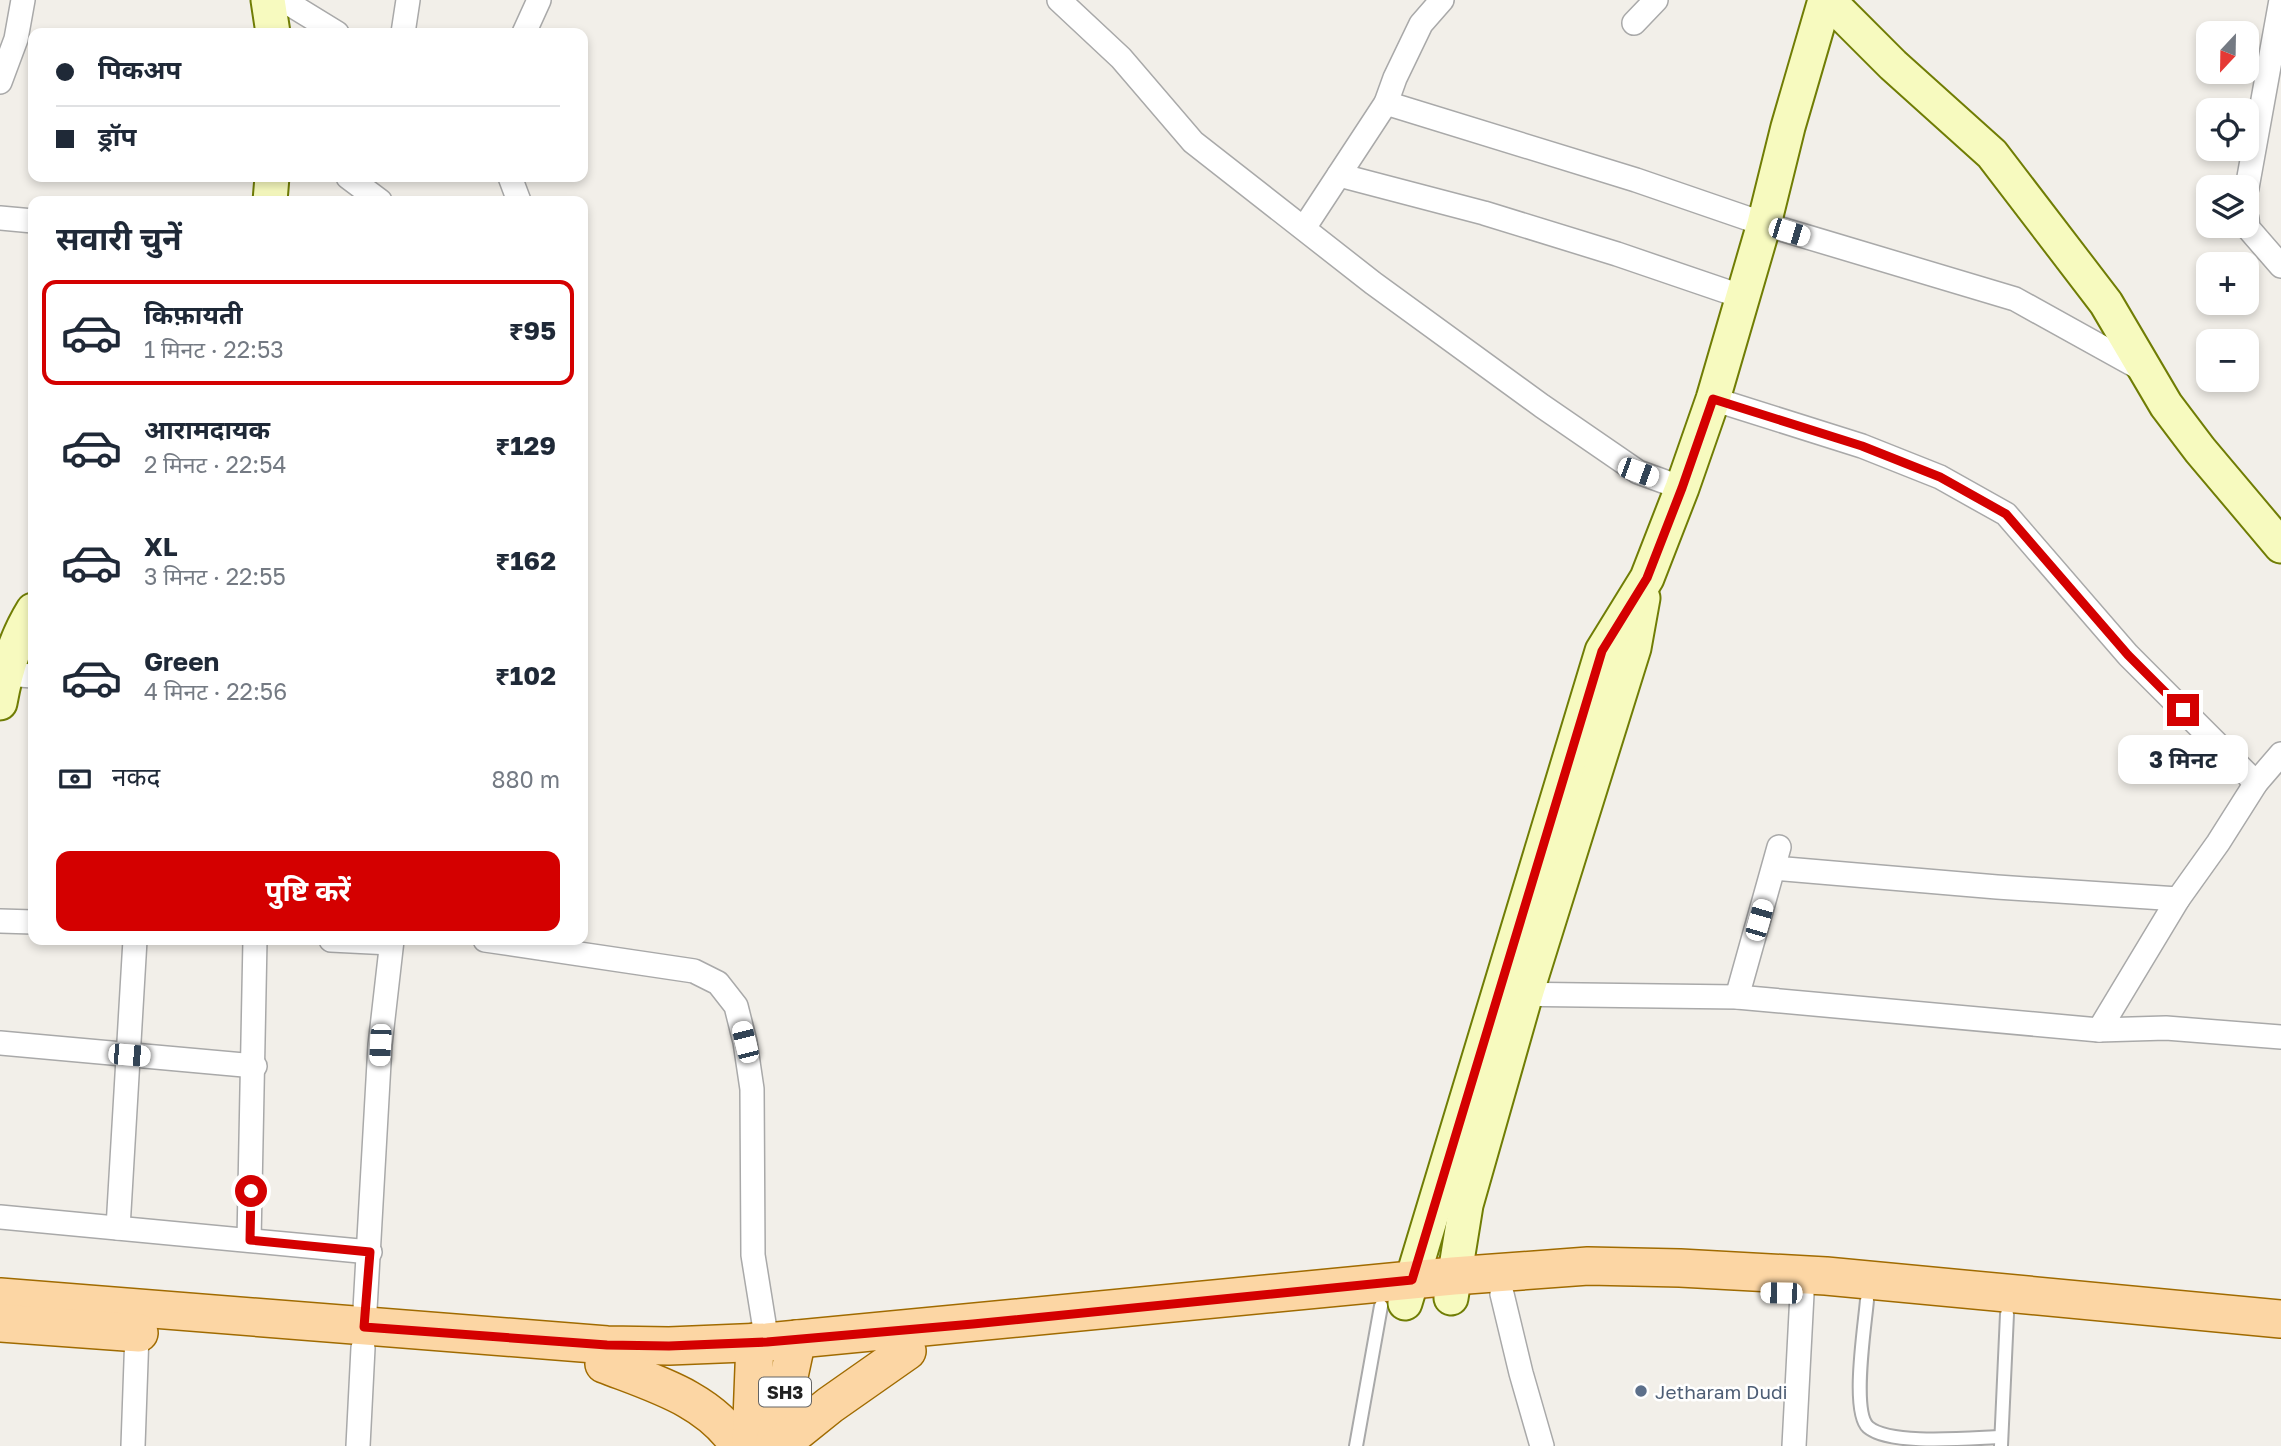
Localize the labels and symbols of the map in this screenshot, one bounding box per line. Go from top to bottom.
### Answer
north arrow [2196,21,2259,84]
car [1766,216,1813,248]
car [1615,455,1662,489]
route end [2167,694,2199,726]
callout: 3 मिनट [2118,734,2248,784]
car [1744,897,1775,943]
car [730,1019,761,1065]
car [369,1023,392,1067]
car [108,1043,151,1067]
route start [235,1175,267,1207]
car [1760,1282,1803,1304]
road number: SH3 [759,1378,811,1406]
place label: Jetharam Dudi [1655,1380,1788,1403]
marker: Jetharam Dudi [1633,1383,1649,1399]

